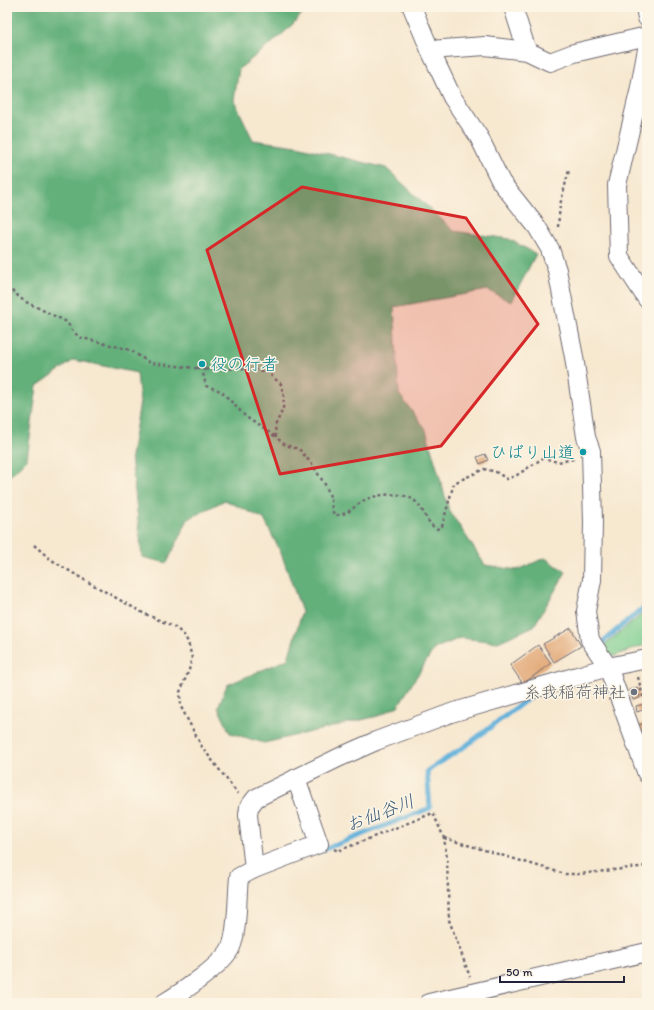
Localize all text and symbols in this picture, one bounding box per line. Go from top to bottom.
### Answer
place label: 役の行者 [210,354,278,374]
marker: 役の行者 [197,359,207,369]
place label: ひばり山道 [490,442,575,462]
marker: ひばり山道 [578,447,588,457]
place label: 糸我稲荷神社 [524,682,626,702]
marker: 糸我稲荷神社 [629,687,639,697]
water label: お仙谷川 [342,790,418,836]
scale bar [500,958,624,984]
text: 50 m [506,965,532,979]

